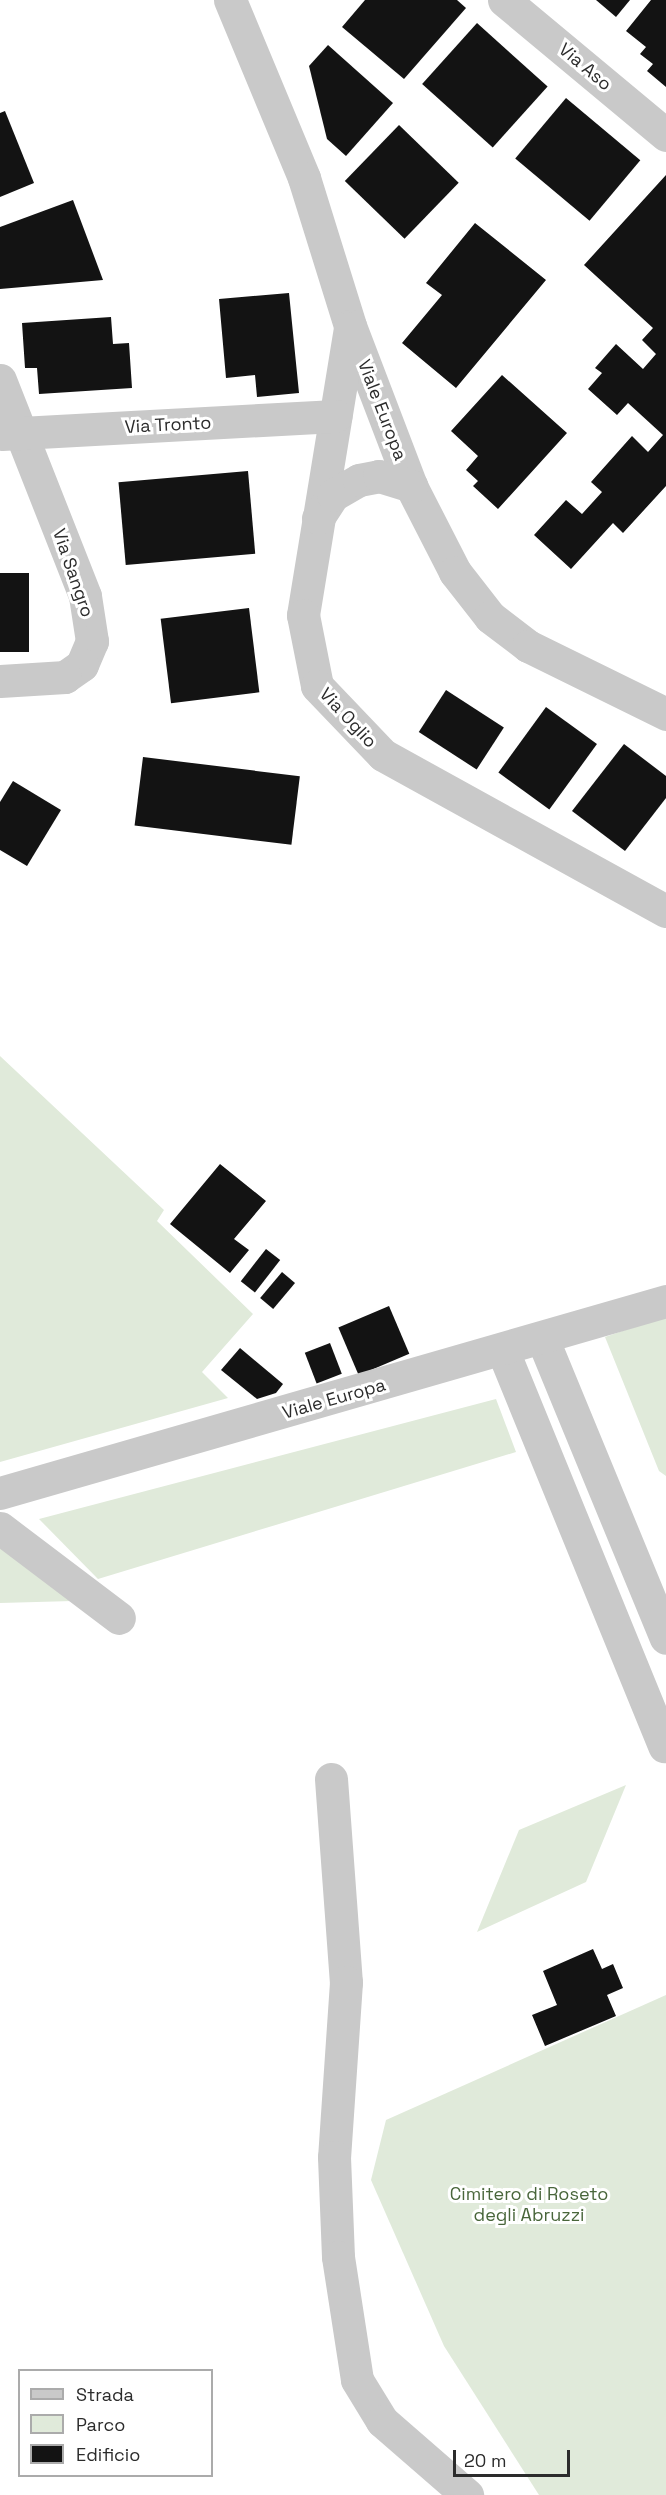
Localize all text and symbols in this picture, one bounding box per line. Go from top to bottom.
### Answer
street label: Via Aso [554,39,616,95]
street label: Viale Europa [353,357,411,463]
street label: Via Tronto [124,412,212,438]
street label: Via Sangro [48,526,98,620]
street label: Via Oglio [315,684,381,752]
street label: Viale Europa [280,1374,388,1424]
park label: Cimitero di Roseto degli Abruzzi [450,2184,608,2226]
legend [18,2369,213,2477]
text: Strada [76,2383,134,2406]
text: Parco [76,2413,125,2436]
scale bar [456,2438,573,2476]
text: Edificio [76,2443,140,2466]
text: 20 m [464,2449,507,2472]

